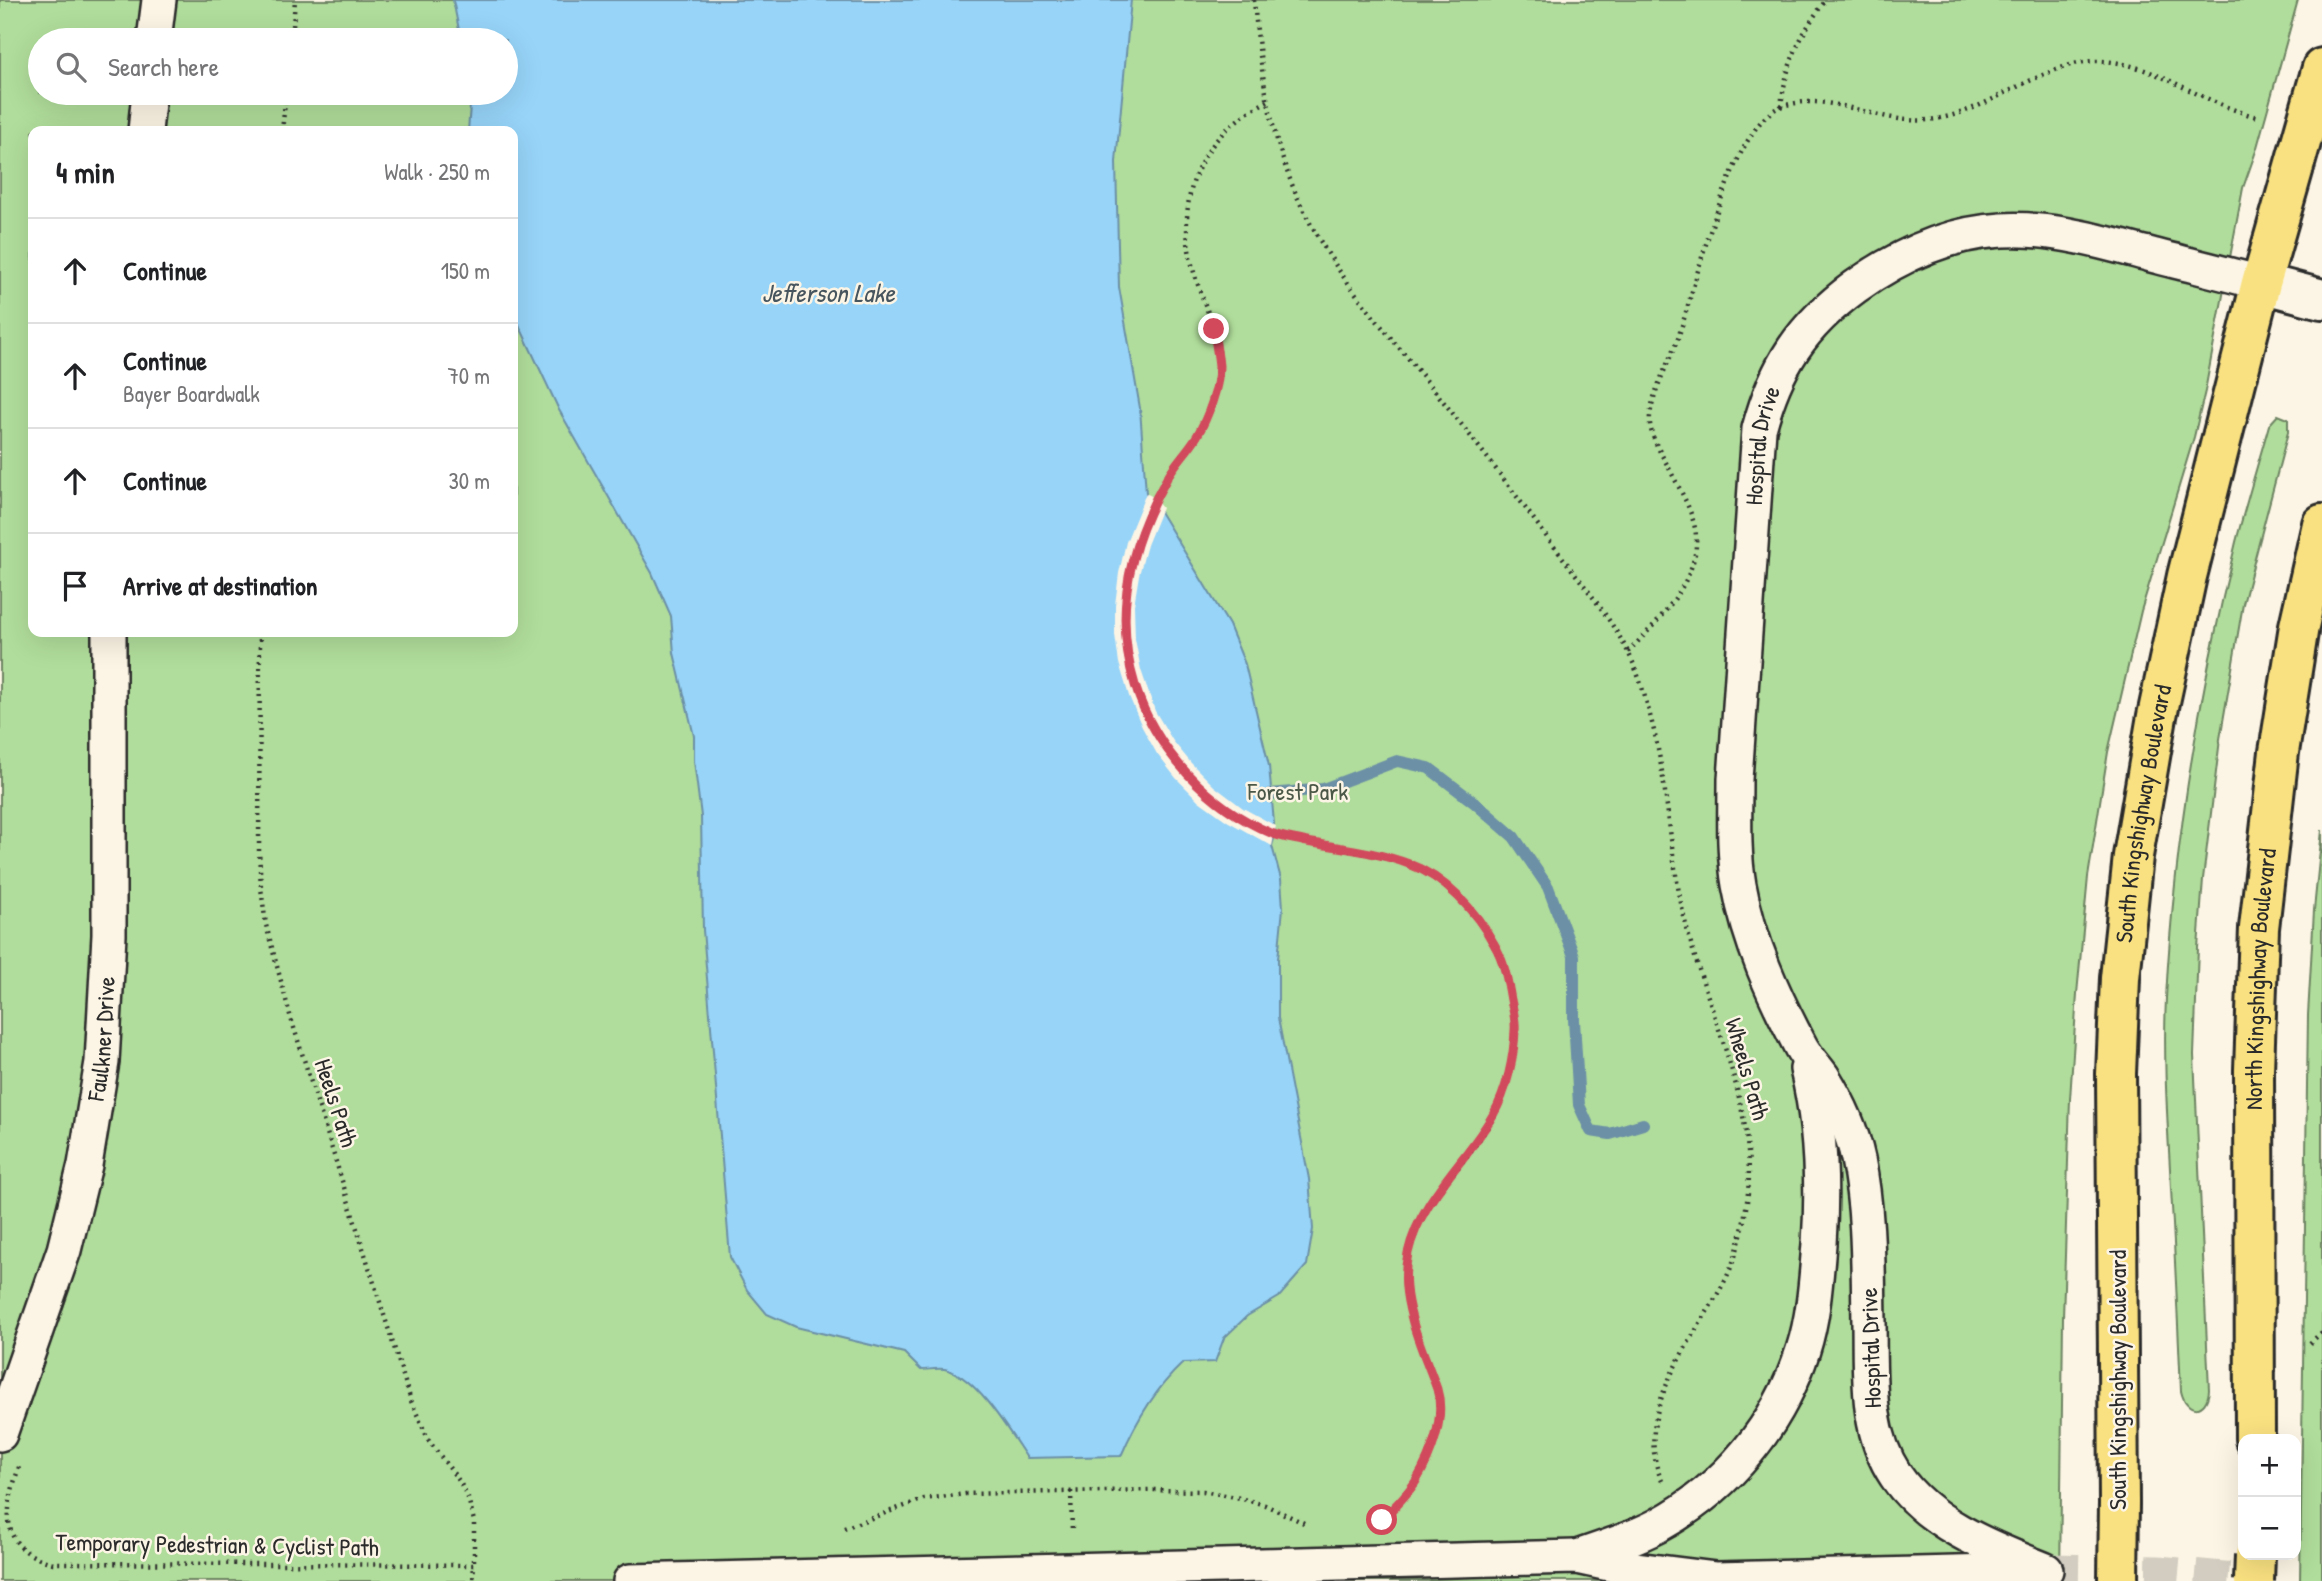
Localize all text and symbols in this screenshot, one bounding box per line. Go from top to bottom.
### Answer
search box [28,28,518,105]
icon: search [52,48,90,86]
text: Search here [108,49,219,84]
text: 4 min [56,152,115,192]
text: Walk · 250 m [384,156,490,187]
icon: ahead [56,252,94,290]
text: Continue [123,253,207,288]
text: 150 m [441,255,490,286]
water label: Jefferson Lake [761,275,896,310]
route end [1198,313,1229,344]
text: Continue [123,343,207,378]
icon: ahead [56,357,94,395]
text: 70 m [447,360,490,391]
text: Bayer Boardwalk [123,378,260,409]
street label: Hospital Drive [1737,380,1787,506]
icon: ahead [56,462,94,500]
text: Continue [123,463,207,498]
text: 30 m [448,465,490,496]
icon: arrive [56,567,94,605]
text: Arrive at destination [123,568,318,603]
street label: South Kingshighway Boulevard [2107,682,2178,944]
park label: Forest Park [1247,775,1348,807]
street label: North Kingshighway Boulevard [2237,847,2283,1110]
street label: Faulkner Drive [79,975,122,1104]
street label: Wheels Path [1718,1014,1778,1123]
street label: Heels Path [308,1055,366,1151]
street label: South Kingshighway Boulevard [2101,1250,2133,1510]
street label: Hospital Drive [1852,1287,1888,1409]
map controls [2238,1434,2301,1560]
button: + [2238,1434,2301,1497]
button: − [2238,1497,2301,1560]
route start [1366,1504,1397,1535]
street label: Temporary Pedestrian & Cyclist Path [55,1525,379,1563]

